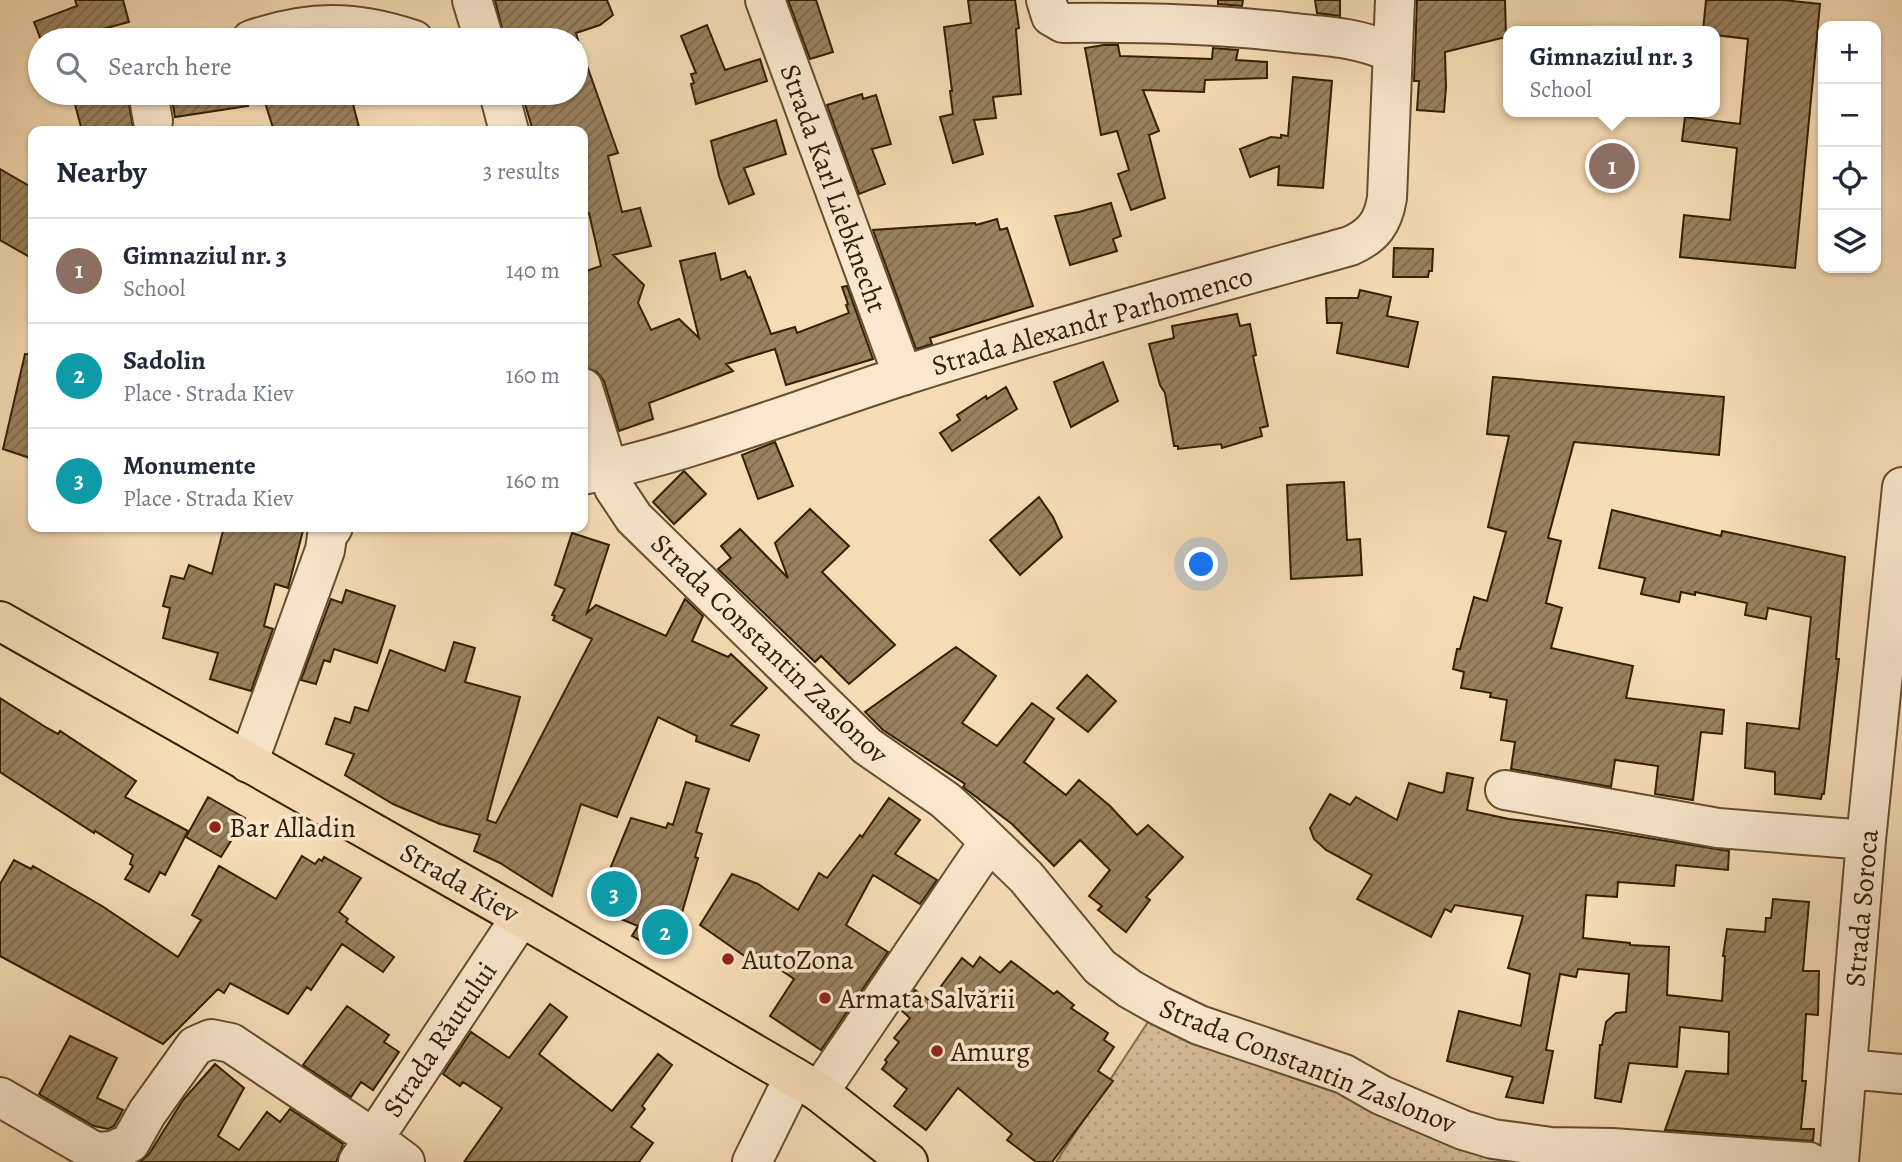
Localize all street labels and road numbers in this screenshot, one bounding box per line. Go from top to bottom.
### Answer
street label: Strada Karl Liebknecht [771,59,896,318]
street label: Strada Alexandr Parhomenco [927,257,1257,385]
street label: Strada Constantin Zaslonov [642,525,897,773]
street label: Strada Soroca [1836,828,1888,989]
street label: Strada Kiev [393,833,526,933]
street label: Strada Răutului [374,954,506,1125]
street label: Strada Constantin Zaslonov [1154,989,1462,1143]

